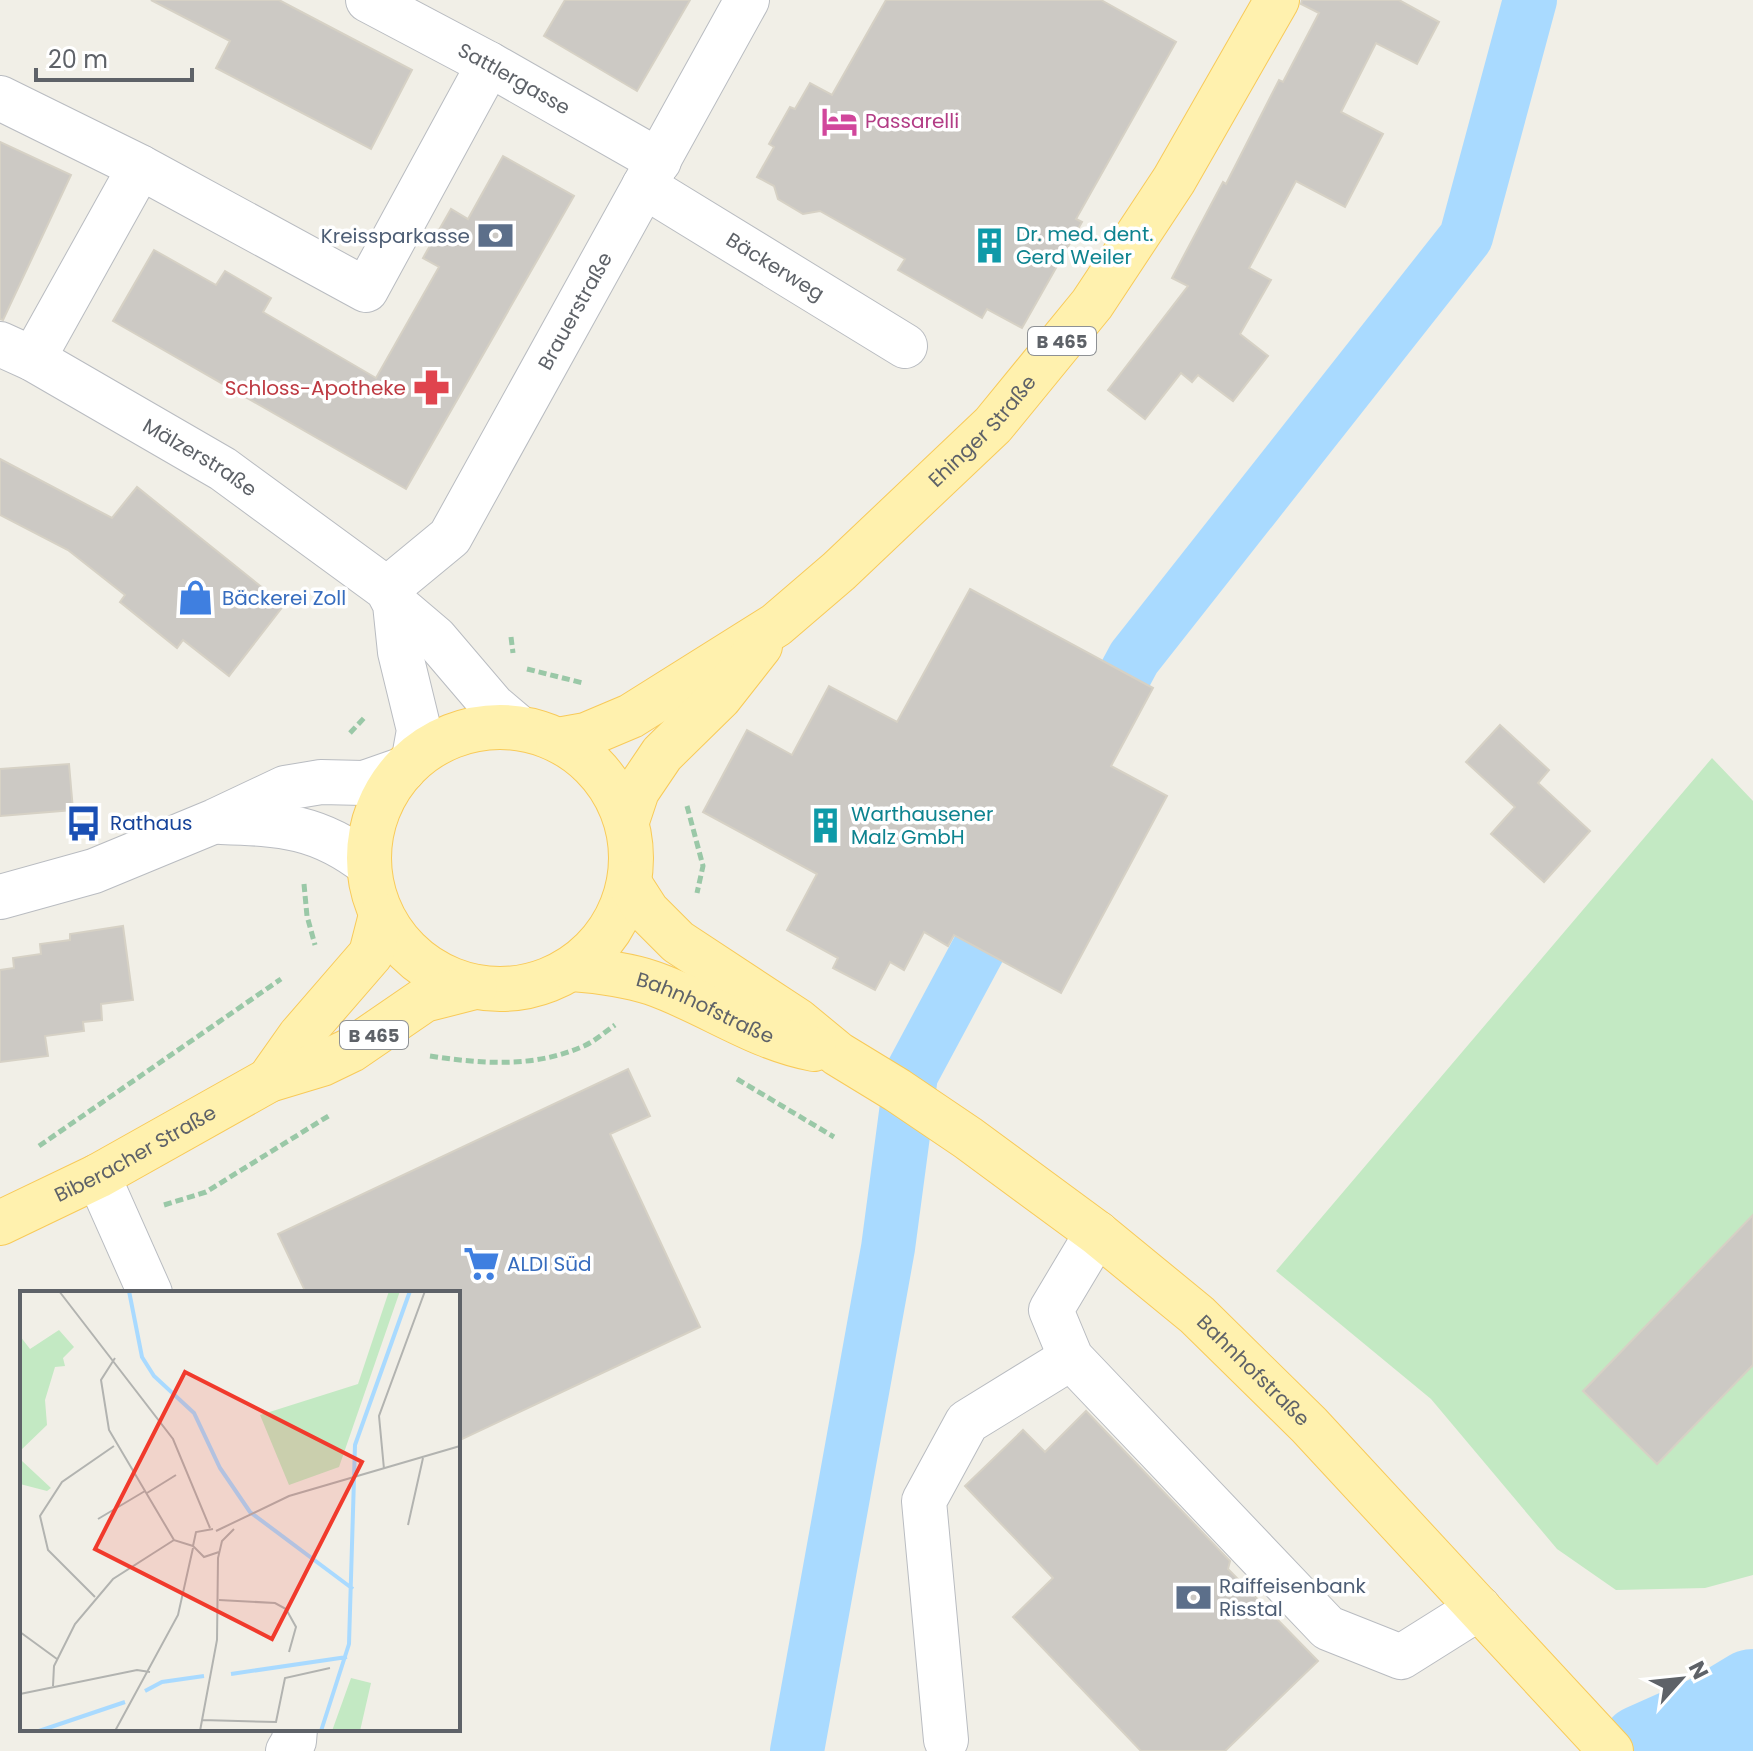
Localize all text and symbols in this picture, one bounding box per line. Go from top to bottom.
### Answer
scale bar [36,32,192,82]
street label: Sattlergasse [453,36,576,122]
text: 20 m [48,43,108,76]
hotel icon: Passarelli [820,102,858,140]
place label: Passarelli [865,107,959,135]
bank icon: Kreissparkasse [477,217,515,255]
place label: Dr. med. dent. Gerd Weiler [1016,220,1153,271]
place label: Kreissparkasse [321,222,470,250]
street label: Bäckerweg [721,226,830,307]
building icon: Dr. med. dent. Gerd Weiler [971,227,1009,265]
street label: Brauerstraße [531,247,619,375]
road number: B 465 [1028,327,1096,355]
pharmacy icon: Schloss-Apotheke [413,369,451,407]
street label: Ehinger Straße [922,369,1043,493]
place label: Schloss-Apotheke [225,374,406,402]
street label: Mälzerstraße [138,412,263,503]
shop icon: Bäckerei Zoll [177,579,215,617]
place label: Bäckerei Zoll [222,584,346,612]
place label: Warthausener Malz GmbH [851,800,993,851]
bus stop icon: Rathaus [65,804,103,842]
building icon: Warthausener Malz GmbH [806,806,844,844]
place label: Rathaus [110,809,193,837]
street label: Bahnhofstraße [633,965,778,1050]
road number: B 465 [340,1021,408,1049]
street label: Biberacher Straße [50,1098,221,1209]
supermarket icon: ALDI Süd [462,1245,500,1283]
place label: ALDI Süd [507,1250,592,1278]
inset map [20,1291,460,1731]
street label: Bahnhofstraße [1191,1308,1316,1432]
place label: Raiffeisenbank Risstal [1219,1572,1367,1623]
bank icon: Raiffeisenbank Risstal [1174,1578,1212,1616]
north arrow [1641,1639,1721,1719]
text: N [1681,1656,1716,1685]

